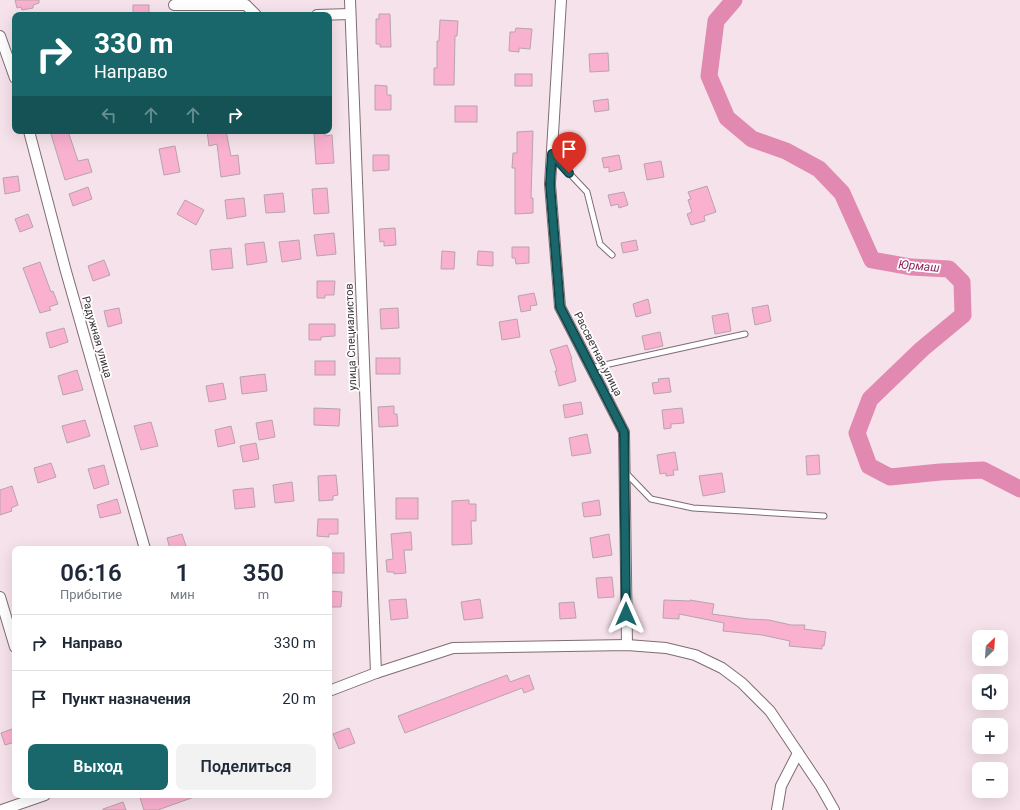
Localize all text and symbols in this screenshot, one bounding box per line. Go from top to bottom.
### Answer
text: 330 m [94,27,173,60]
icon: right [28,28,80,80]
text: Направо [94,61,167,82]
icon: left [98,104,120,126]
icon: ahead [140,104,162,126]
icon: ahead [182,104,204,126]
icon: right [224,104,246,126]
pin [552,132,586,173]
icon: arrive [558,138,580,160]
water label: Юрмаш [898,257,941,275]
street label: улица Специалистов [343,283,359,391]
street label: Радужная улица [79,295,115,379]
street label: Рассветная улица [571,310,625,398]
text: 06:16 [60,559,122,587]
text: 1 [176,559,189,587]
text: 350 [243,559,284,587]
text: Прибытие [60,587,122,602]
text: мин [170,587,195,602]
text: m [258,587,269,602]
position arrow [605,593,647,635]
north arrow [972,630,1008,666]
map controls [972,630,1008,798]
icon: right [28,632,50,654]
text: Направо [62,634,123,652]
text: 330 m [274,634,316,652]
button: sound [972,674,1008,710]
icon: arrive [28,688,50,710]
text: Пункт назначения [62,690,191,708]
text: 20 m [282,690,316,708]
button: + [972,718,1008,754]
button: Выход [28,744,168,790]
button: Поделиться [176,744,316,790]
button: − [972,762,1008,798]

